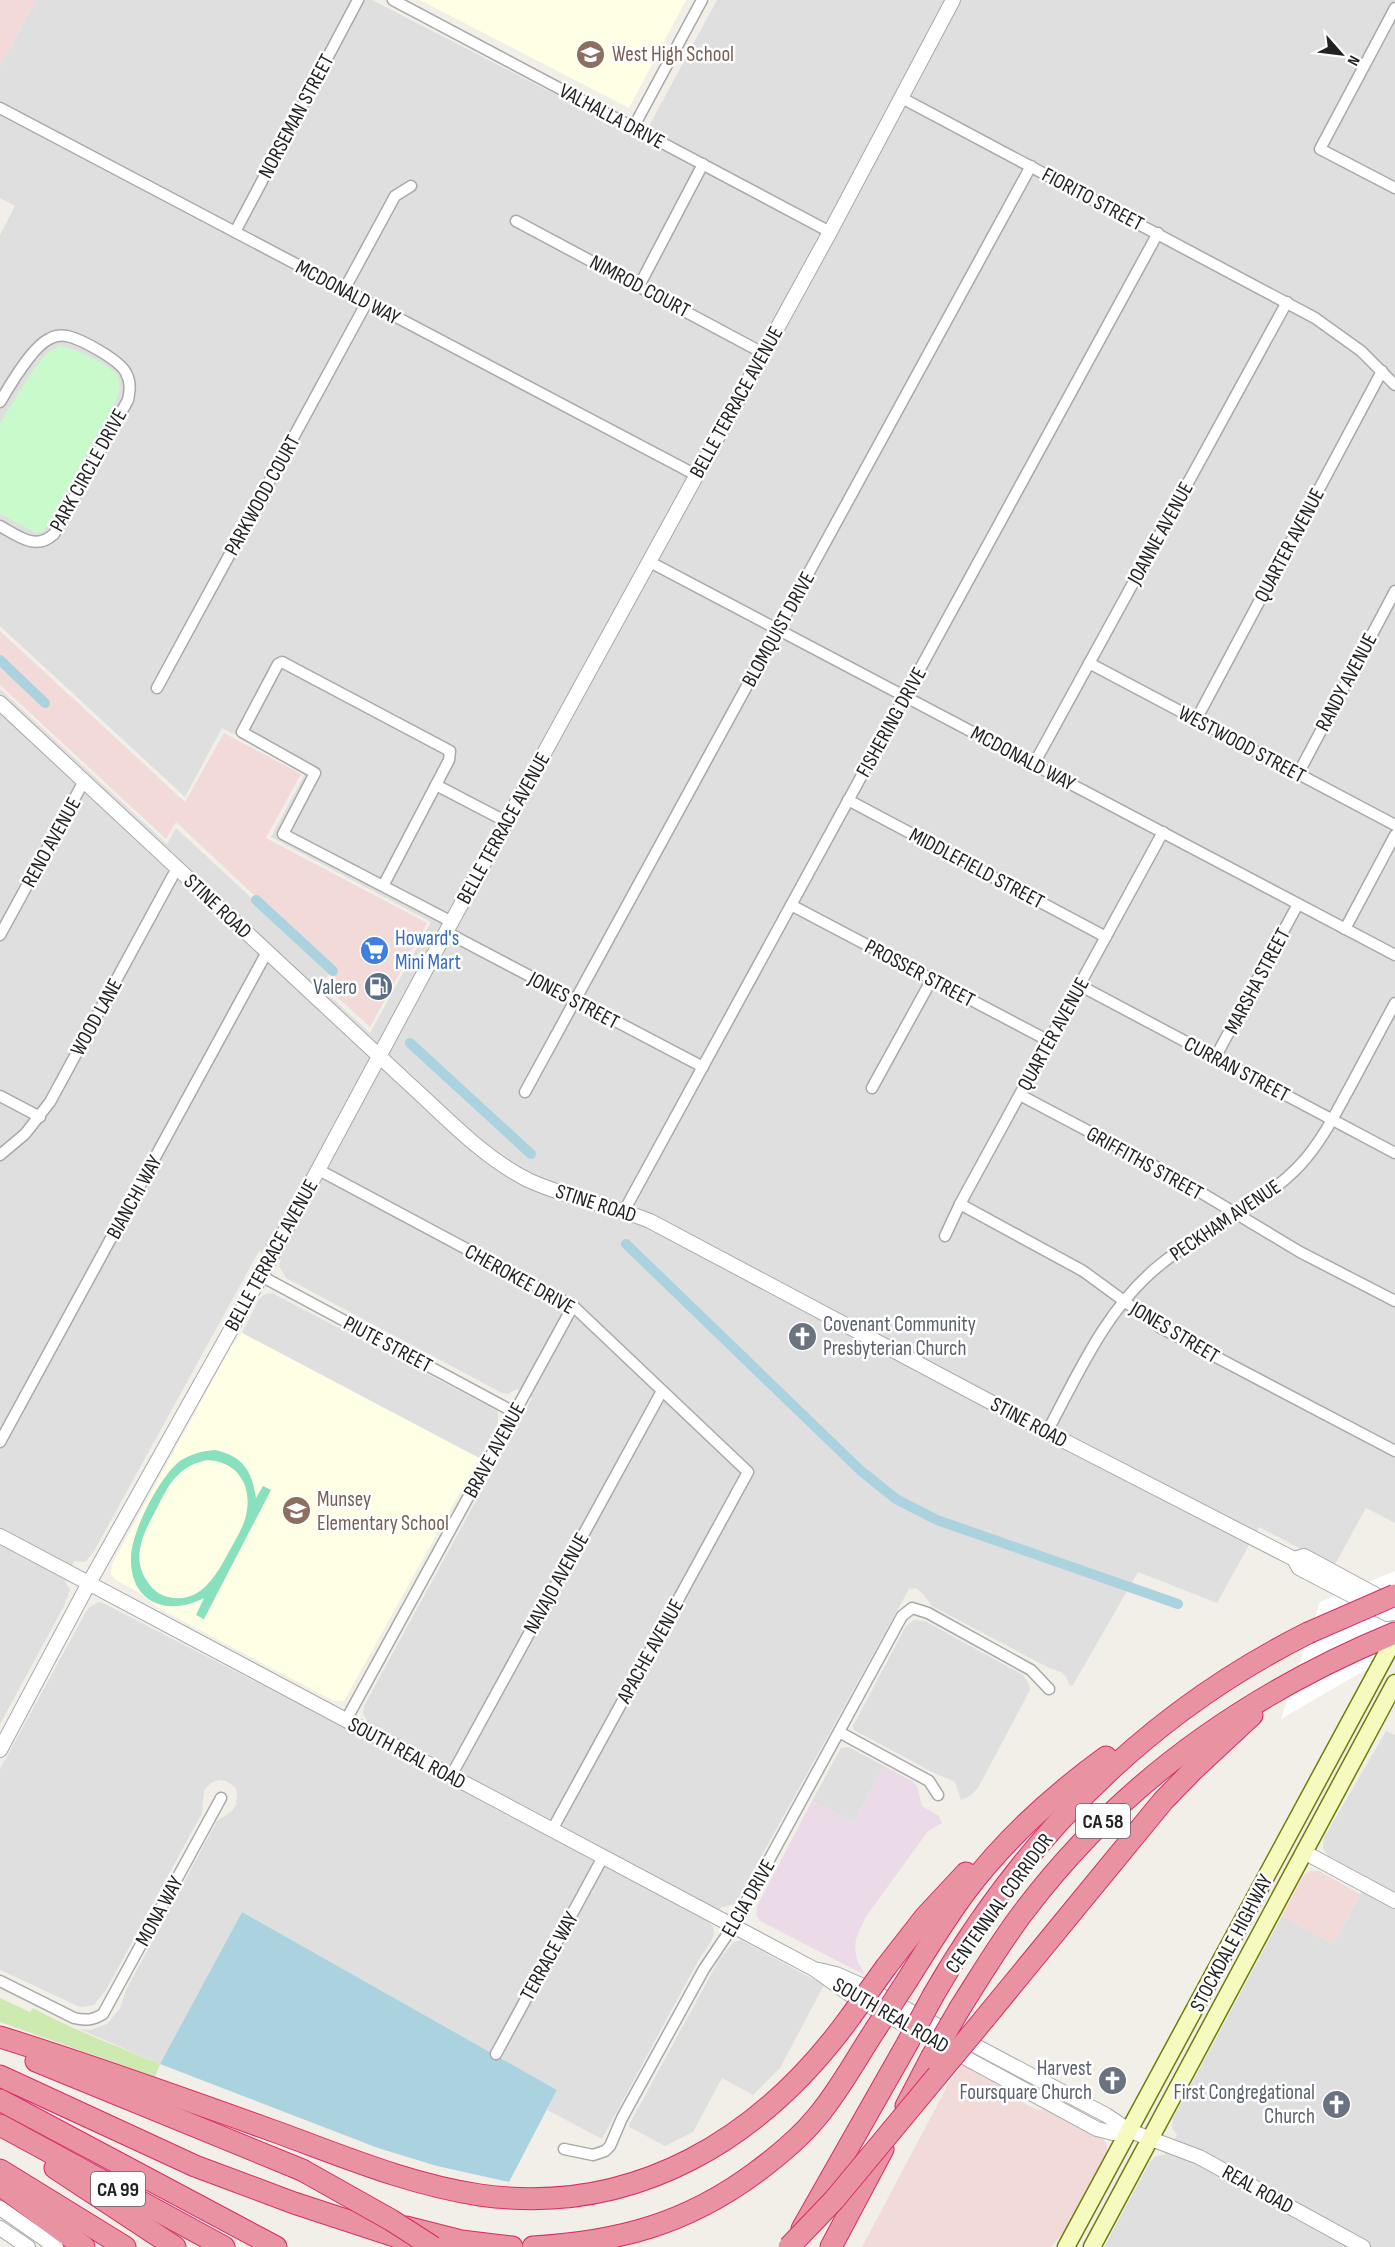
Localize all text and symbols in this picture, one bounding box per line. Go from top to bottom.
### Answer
north arrow [1311,24,1371,84]
school or university icon: West High School [575,38,607,70]
place label: West High School [612,42,734,67]
street label: NORSEMAN STREET [253,50,340,183]
text: N [1343,52,1363,69]
street label: VALHALLA DRIVE [555,78,669,155]
street label: FIORITO STREET [1038,162,1148,237]
street label: NIMROD COURT [585,250,695,323]
street label: MCDONALD WAY [291,255,404,330]
street label: BELLE TERRACE AVENUE [684,322,788,482]
street label: PARK CIRCLE DRIVE [44,405,132,536]
street label: PARKWOOD COURT [219,430,306,560]
street label: JOANNE AVENUE [1122,478,1199,590]
street label: QUARTER AVENUE [1249,484,1330,606]
street label: BLOMQUIST DRIVE [737,567,820,691]
street label: RANDY AVENUE [1310,629,1383,736]
street label: FISHERING DRIVE [851,663,932,782]
street label: WESTWOOD STREET [1174,700,1310,789]
street label: MCDONALD WAY [966,721,1079,796]
street label: BELLE TERRACE AVENUE [451,748,555,908]
street label: RENO AVENUE [17,793,86,892]
street label: MIDDLEFIELD STREET [905,822,1049,915]
street label: STINE ROAD [179,869,257,944]
street label: MARSHA STREET [1219,924,1296,1038]
place label: Howard's Mini Mart [395,926,461,975]
supermarket icon: Howard's Mini Mart [358,934,390,966]
street label: PROSSER STREET [861,934,979,1013]
street label: JONES STREET [523,966,624,1035]
fuel station icon: Valero [362,971,394,1003]
street label: QUARTER AVENUE [1012,973,1095,1095]
street label: WOOD LANE [65,974,128,1060]
place label: Valero [313,975,357,1000]
street label: CURRAN STREET [1180,1031,1294,1108]
street label: GRIFFITHS STREET [1082,1121,1208,1206]
street label: BIANCHI WAY [101,1151,168,1243]
street label: PECKHAM AVENUE [1165,1174,1286,1267]
street label: BELLE TERRACE AVENUE [219,1175,323,1335]
street label: STINE ROAD [552,1179,639,1228]
street label: CHEROKEE DRIVE [460,1239,579,1320]
street label: JONES STREET [1125,1296,1224,1369]
street label: PIUTE STREET [339,1311,437,1378]
place label: Covenant Community Presbyterian Church [823,1312,976,1361]
church icon: Covenant Community Presbyterian Church [786,1320,818,1352]
street label: STINE ROAD [986,1392,1071,1453]
street label: BRAVE AVENUE [458,1398,531,1502]
place label: Munsey Elementary School [317,1487,449,1536]
school or university icon: Munsey Elementary School [280,1495,312,1527]
street label: NAVAJO AVENUE [518,1528,594,1638]
street label: APACHE AVENUE [611,1595,689,1709]
street label: SOUTH REAL ROAD [344,1712,470,1795]
road number: CA 58 [1076,1804,1130,1838]
street label: CENTENNIAL CORRIDOR [940,1828,1059,1978]
street label: ELCIA DRIVE [716,1855,781,1941]
street label: STOCKDALE HIGHWAY [1185,1870,1278,2016]
street label: MONA WAY [130,1872,189,1950]
street label: TERRACE WAY [515,1907,584,2005]
street label: SOUTH REAL ROAD [828,1972,953,2059]
place label: Harvest Foursquare Church [959,2056,1092,2105]
church icon: Harvest Foursquare Church [1097,2064,1129,2096]
place label: First Congregational Church [1173,2080,1315,2129]
church icon: First Congregational Church [1320,2088,1352,2120]
street label: REAL ROAD [1218,2160,1298,2219]
road number: CA 99 [91,2172,145,2206]

